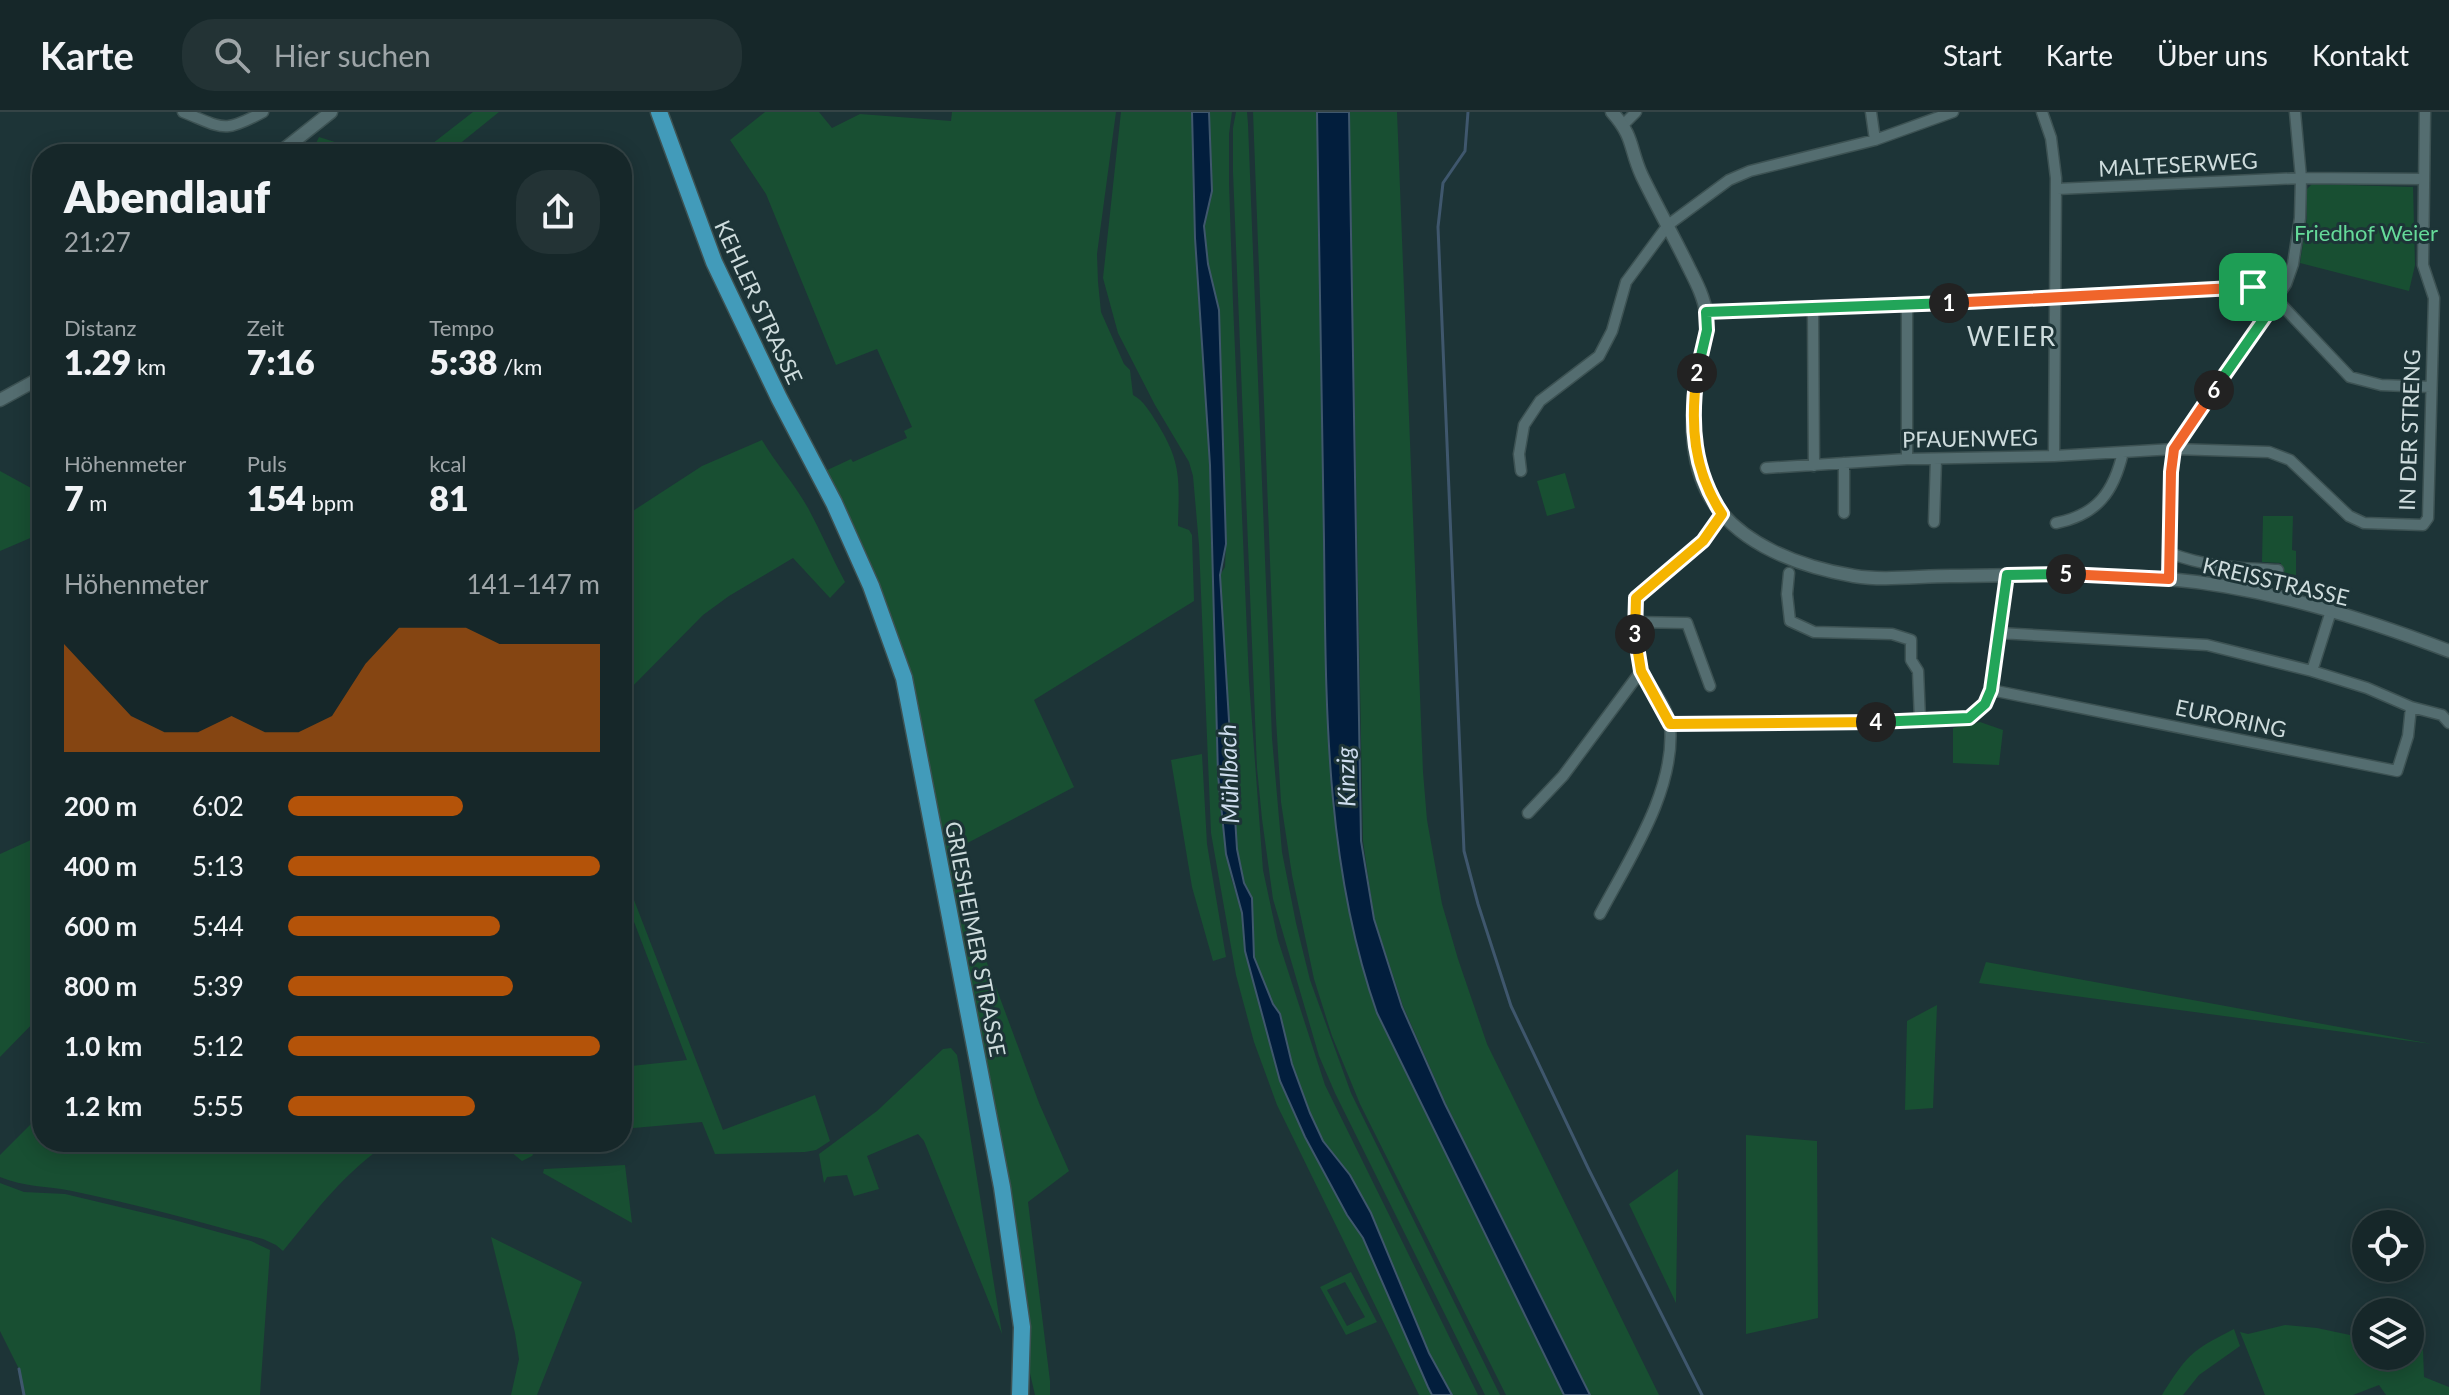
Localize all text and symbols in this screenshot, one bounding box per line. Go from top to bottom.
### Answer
search box [182,19,742,91]
text: Karte [40,32,134,78]
icon: search [210,33,254,77]
text: Hier suchen [274,37,431,73]
text: Start [1943,38,2002,72]
text: Karte [2046,38,2113,72]
text: Über uns [2157,38,2268,72]
text: Kontakt [2312,38,2409,72]
street label: MALTESERWEG [2098,146,2258,182]
text: Abendlauf [64,170,270,222]
button: share [516,170,600,254]
street label: KEHLER STRASSE [709,216,809,388]
park label: Friedhof Weier [2294,219,2438,246]
text: 21:27 [64,226,131,258]
pin [2219,253,2287,321]
icon: arrive [2231,265,2275,309]
pin: 1 [1929,283,1969,323]
text: 1 [1943,289,1955,316]
text: Distanz [64,314,136,341]
text: Zeit [247,314,284,341]
text: Tempo [429,314,494,341]
district label: WEIER [1967,320,2057,352]
text: 1.29 [64,341,131,382]
text: 7:16 [247,341,315,382]
text: 5:38 [429,341,498,382]
street label: IN DER STRENG [2393,349,2425,511]
text: km [131,353,166,380]
text: /km [498,353,542,380]
pin: 2 [1677,353,1717,393]
text: 2 [1691,359,1703,386]
pin: 6 [2194,370,2234,410]
text: 6 [2208,376,2220,403]
street label: PFAUENWEG [1902,423,2038,453]
text: Höhenmeter [64,450,186,477]
text: Puls [247,450,287,477]
text: kcal [429,450,467,477]
text: 7 [64,477,84,518]
text: 154 [247,477,306,518]
text: 81 [429,477,469,518]
text: m [84,489,107,516]
text: bpm [306,489,354,516]
street label: KREISSTRASSE [2200,551,2352,611]
pin: 5 [2046,554,2086,594]
text: 5 [2060,560,2072,587]
text: Höhenmeter [64,568,208,600]
text: 141–147 m [466,568,600,600]
pin: 3 [1615,614,1655,654]
text: 3 [1629,620,1641,647]
street label: EURORING [2173,693,2289,743]
pin: 4 [1856,702,1896,742]
text: 4 [1870,708,1882,735]
water label: Mühlbach [1212,724,1244,824]
water label: Kinzig [1329,746,1361,808]
text: 200 m [64,790,137,822]
text: 6:02 [192,790,244,822]
street label: GRIESHEIMER STRASSE [940,819,1012,1059]
text: 400 m [64,850,137,882]
text: 5:13 [192,850,244,882]
text: 600 m [64,910,137,942]
text: 5:44 [192,910,244,942]
text: 800 m [64,970,137,1002]
text: 5:39 [192,970,244,1002]
text: 1.0 km [64,1030,142,1062]
text: 5:12 [192,1030,244,1062]
text: 1.2 km [64,1090,142,1122]
text: 5:55 [192,1090,244,1122]
map controls [2352,1210,2424,1370]
button: locate [2352,1210,2424,1282]
button: layers [2352,1298,2424,1370]

